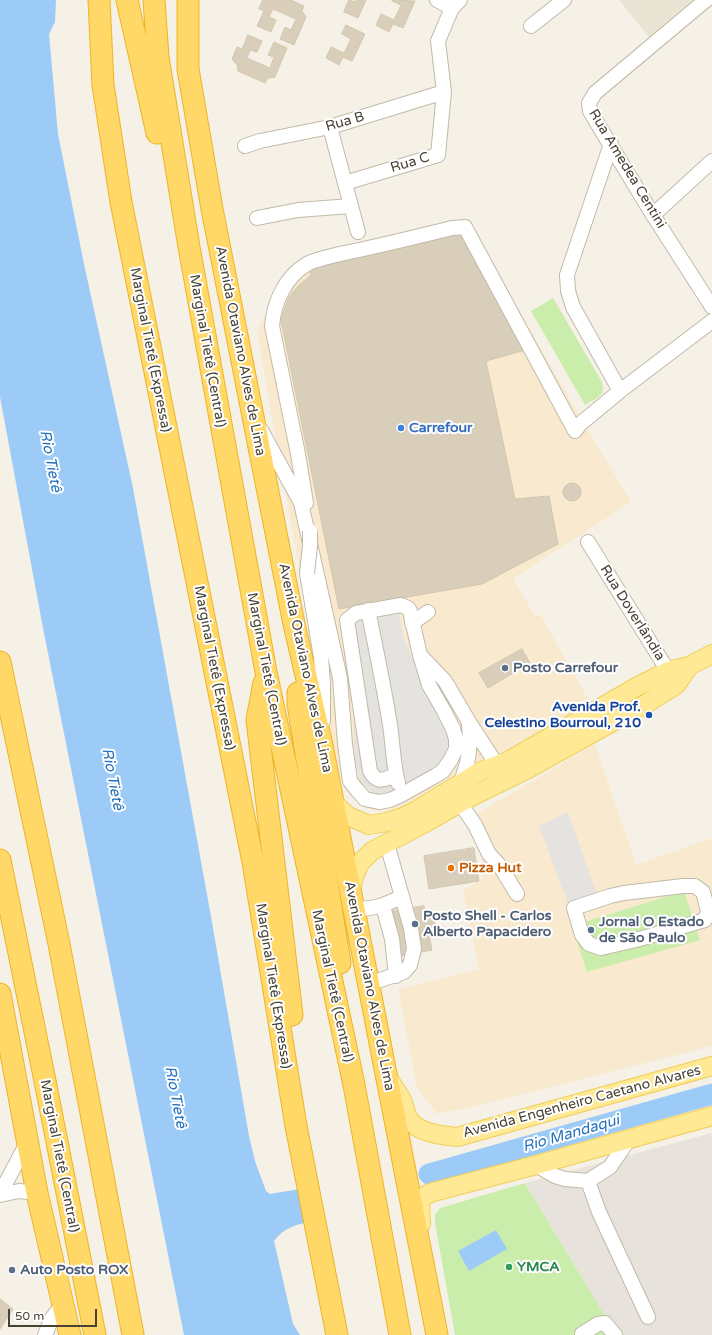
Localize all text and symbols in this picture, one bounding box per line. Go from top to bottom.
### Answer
street label: Rua Amedea Centini [585,106,669,232]
street label: Rua B [324,108,366,136]
street label: Rua C [389,149,431,177]
street label: Avenida Otaviano Alves de Lima [211,245,269,457]
street label: Marginal Tietê (Expressa) [126,266,174,434]
street label: Marginal Tietê (Central) [185,273,229,429]
place label: Carrefour [409,420,472,436]
marker: Carrefour [396,423,406,433]
water label: Rio Tietê [35,428,65,494]
street label: Avenida Otaviano Alves de Lima [275,562,335,774]
street label: Rua Doverlândia [596,562,668,664]
street label: Marginal Tietê (Expressa) [190,584,238,752]
street label: Marginal Tietê (Central) [243,591,289,747]
place label: Posto Carrefour [513,660,618,676]
marker: Posto Carrefour [500,663,510,673]
place label: Avenida Prof. Celestino Bourroul, 210 [485,699,641,732]
marker: Avenida Prof. Celestino Bourroul, 210 [644,710,654,720]
water label: Rio Tietê [97,746,127,812]
place label: Pizza Hut [459,860,521,876]
marker: Pizza Hut [446,863,456,873]
street label: Avenida Otaviano Alves de Lima [340,880,398,1092]
street label: Marginal Tietê (Expressa) [252,902,294,1070]
street label: Marginal Tietê (Central) [308,908,356,1064]
place label: Posto Shell - Carlos Alberto Papacidero [423,908,551,940]
place label: Jornal O Estado de São Paulo [599,914,704,946]
marker: Posto Shell - Carlos Alberto Papacidero [410,919,420,929]
marker: Jornal O Estado de São Paulo [586,925,596,935]
street label: Avenida Engenheiro Caetano Alvares [461,1062,703,1142]
water label: Rio Tietê [160,1064,190,1130]
street label: Marginal Tietê (Central) [36,1078,82,1234]
water label: Rio Mandaqui [521,1112,621,1156]
place label: YMCA [517,1259,560,1275]
place label: Auto Posto ROX [20,1262,128,1278]
marker: YMCA [504,1262,514,1272]
marker: Auto Posto ROX [7,1265,17,1275]
scale bar [10,1301,99,1327]
text: 50 m [15,1309,44,1323]

